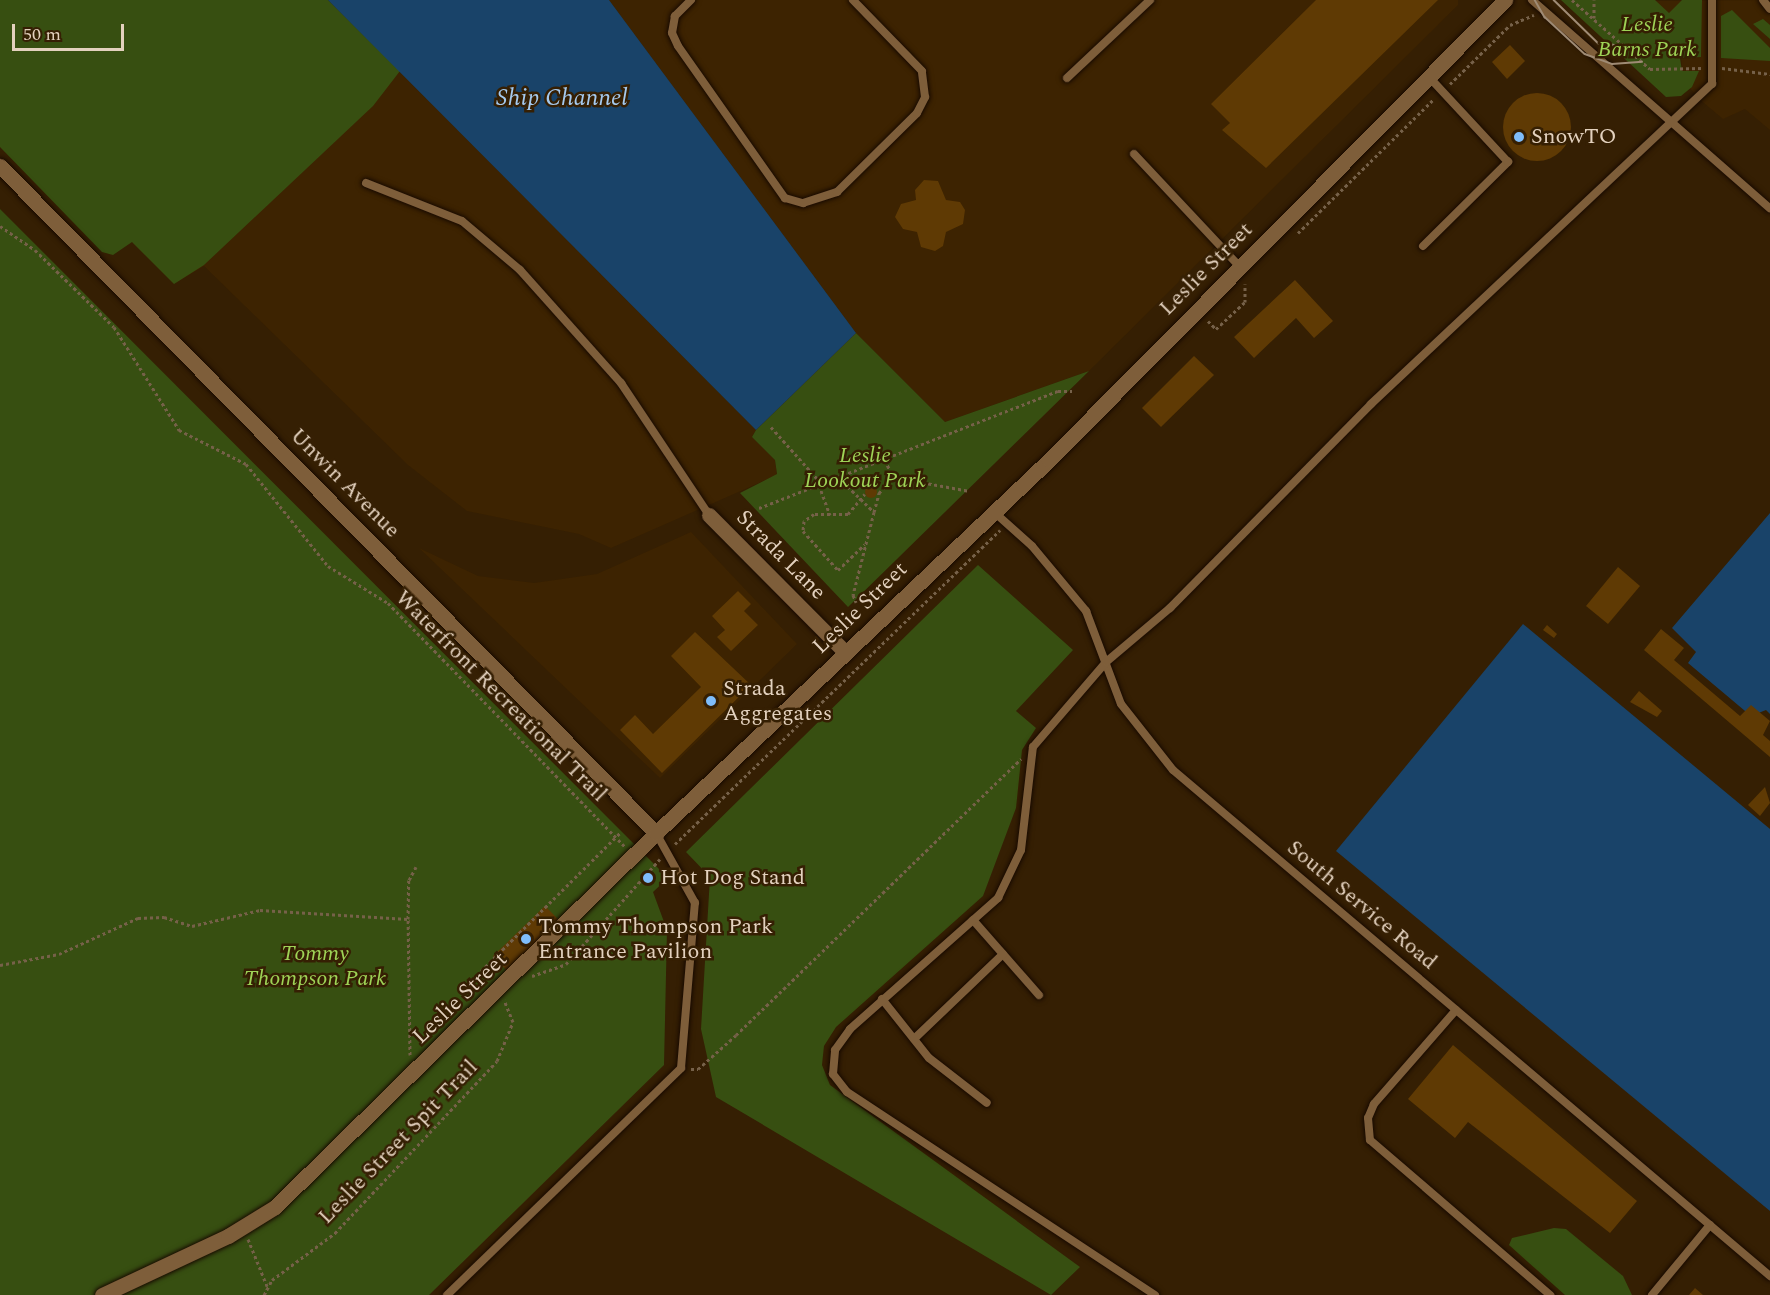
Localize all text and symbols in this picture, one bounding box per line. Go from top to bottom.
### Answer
park label: Leslie Barns Park [1598,11,1696,62]
scale bar [15,12,128,50]
text: 50 m [23,21,61,48]
water label: Ship Channel [496,85,628,113]
place label: SnowTO [1531,124,1617,150]
marker: SnowTO [1512,130,1526,144]
street label: Leslie Street [1154,217,1258,321]
street label: Unwin Avenue [285,423,405,543]
park label: Leslie Lookout Park [804,442,926,494]
street label: Strada Lane [731,505,831,605]
street label: Leslie Street [807,556,913,660]
street label: Waterfront Recreational Trail [390,585,612,807]
place label: Strada Aggregates [723,675,832,726]
marker: Strada Aggregates [704,694,718,708]
street label: South Service Road [1282,835,1442,975]
place label: Hot Dog Stand [660,865,805,891]
marker: Hot Dog Stand [641,871,655,885]
place label: Tommy Thompson Park Entrance Pavilion [538,913,773,964]
marker: Tommy Thompson Park Entrance Pavilion [519,932,533,946]
park label: Tommy Thompson Park [244,940,386,992]
street label: Leslie Street [407,946,513,1050]
street label: Leslie Street Spit Trail [313,1054,483,1230]

